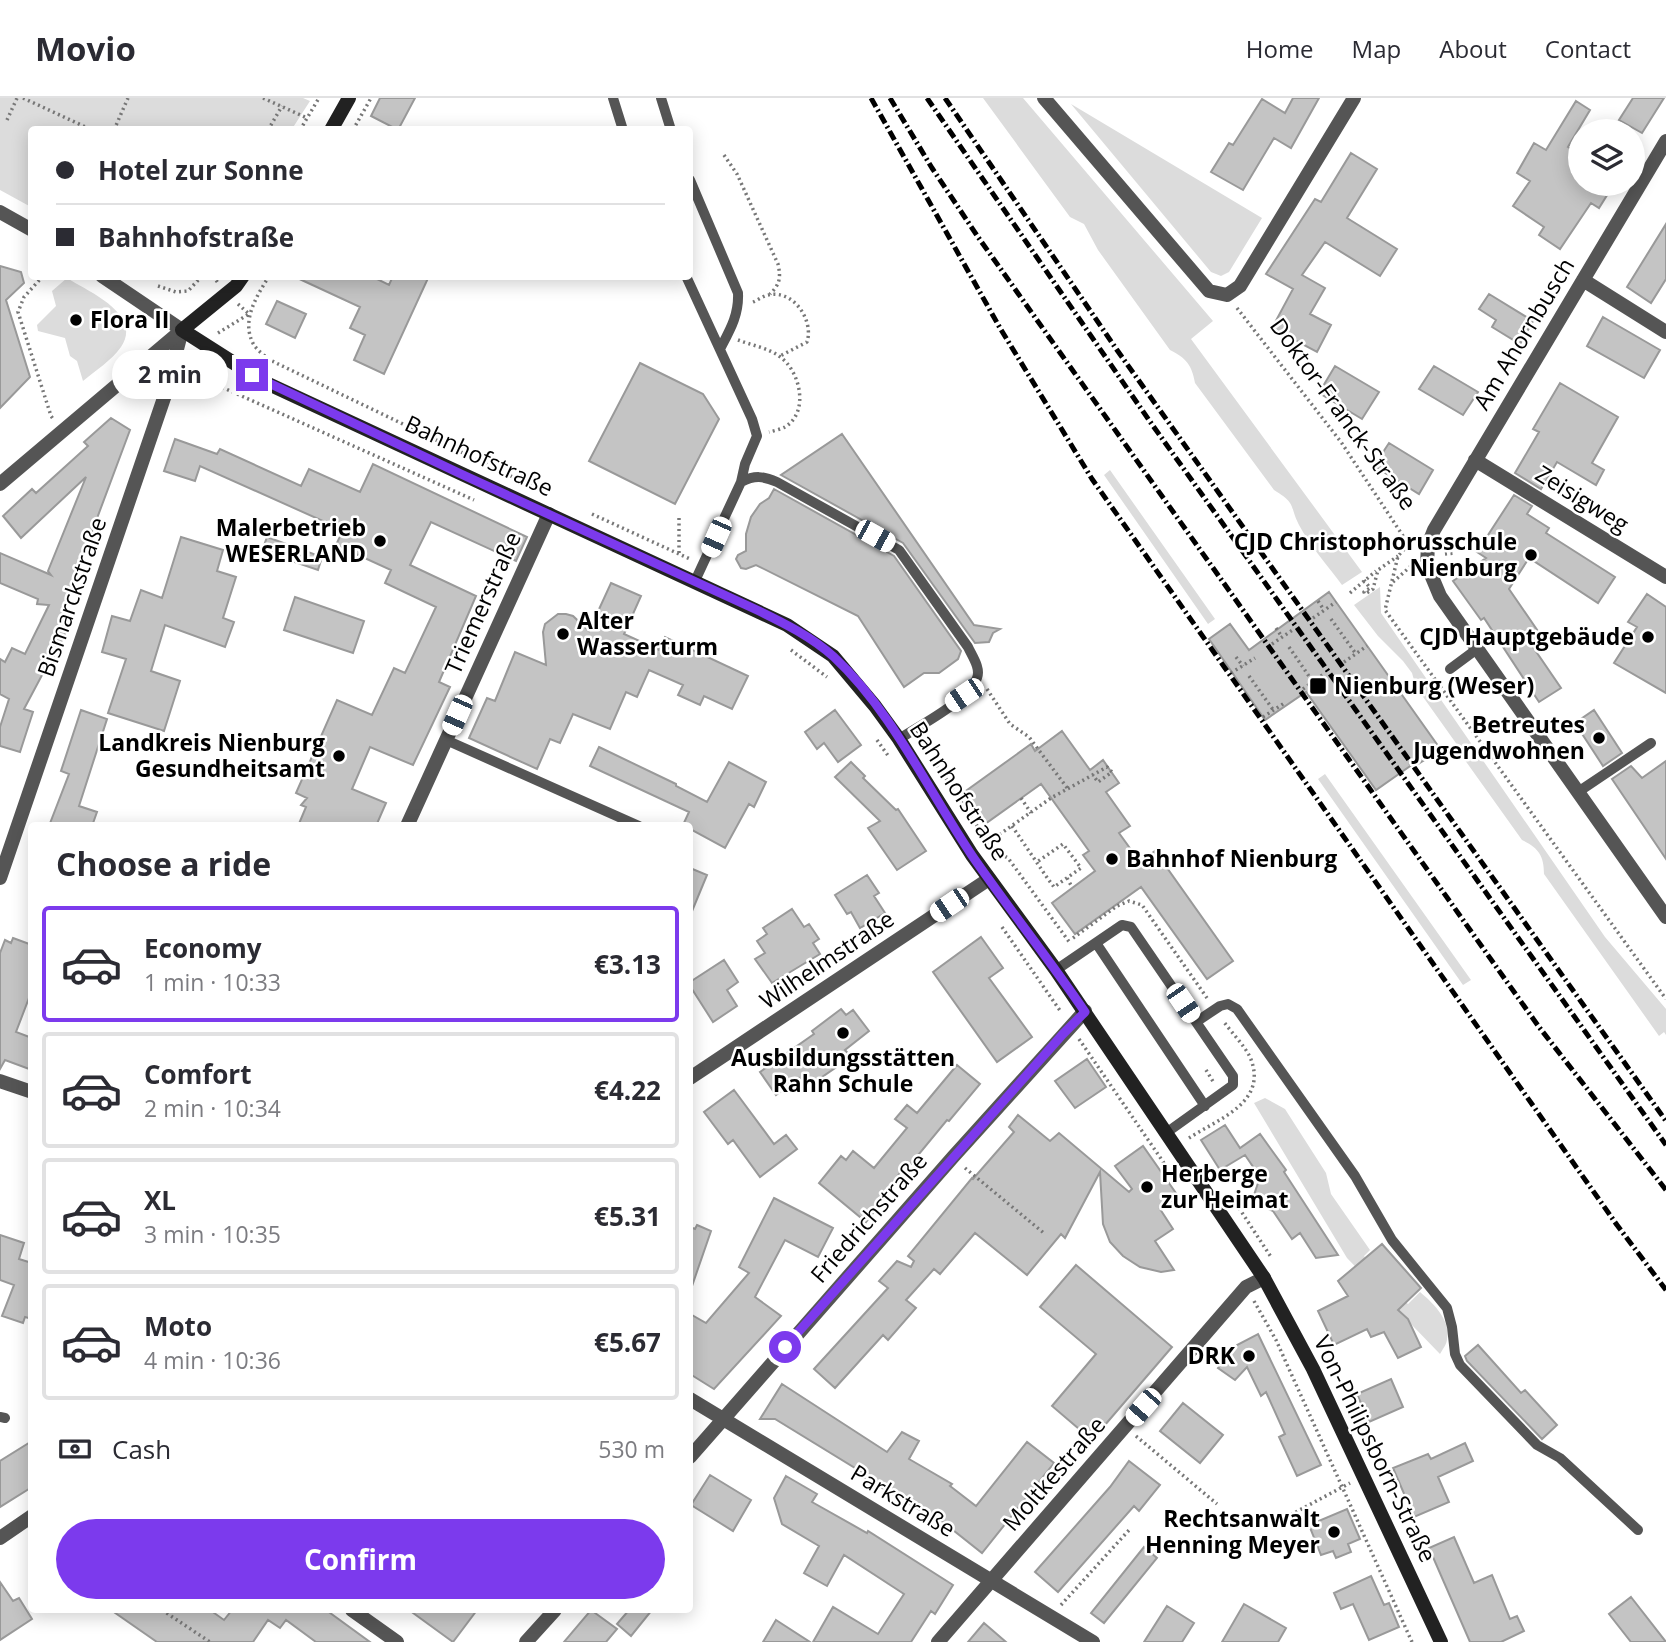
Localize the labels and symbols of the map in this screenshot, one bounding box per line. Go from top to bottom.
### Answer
street label: Am Ahornbusch [1465,252,1581,415]
place label: Flora II [90,303,169,335]
street label: Doktor-Franck-Straße [1263,311,1424,516]
marker: Flora II [68,312,84,328]
callout: 2 min [112,350,228,400]
route end [236,359,268,391]
street label: Bahnhofstraße [400,407,559,503]
street label: Zeisigweg [1530,457,1636,540]
place label: Malerbetrieb WESERLAND [216,511,366,569]
street label: Bismarckstraße [29,513,113,681]
car [698,514,735,560]
car [852,517,899,555]
place label: CJD Christophorusschule Nienburg [1234,525,1517,583]
street label: Triemerstraße [436,526,528,679]
marker: Malerbetrieb WESERLAND [372,533,388,549]
marker: CJD Christophorusschule Nienburg [1523,547,1539,563]
place label: Alter Wasserturm [577,604,718,662]
place label: CJD Hauptgebäude [1419,620,1634,652]
marker: Alter Wasserturm [555,626,571,642]
marker: CJD Hauptgebäude [1640,629,1656,645]
place label: Nienburg (Weser) [1334,669,1534,701]
car [941,675,988,715]
marker: Nienburg (Weser) [1308,676,1328,696]
car [439,692,476,738]
place label: Betreutes Jugendwohnen [1411,708,1585,766]
street label: Bahnhofstraße [903,715,1017,866]
place label: Landkreis Nienburg Gesundheitsamt [98,726,325,784]
marker: Betreutes Jugendwohnen [1591,730,1607,746]
marker: Landkreis Nienburg Gesundheitsamt [331,748,347,764]
place label: Bahnhof Nienburg [1126,842,1337,874]
marker: Bahnhof Nienburg [1104,851,1120,867]
car [926,885,973,925]
street label: Wilhelmstraße [753,902,900,1016]
car [1163,980,1204,1026]
marker: Ausbildungsstätten Rahn Schule [835,1025,851,1041]
place label: Ausbildungsstätten Rahn Schule [731,1041,955,1099]
street label: Friedrichstraße [803,1145,934,1289]
place label: Herberge zur Heimat [1161,1157,1288,1215]
marker: Herberge zur Heimat [1139,1179,1155,1195]
street label: Von-Philipsborn-Straße [1307,1330,1445,1567]
route start [769,1331,801,1363]
place label: DRK [1188,1339,1236,1371]
marker: DRK [1241,1348,1257,1364]
car [1122,1384,1165,1430]
street label: Moltkestraße [995,1409,1112,1537]
street label: Parkstraße [845,1456,962,1544]
place label: Rechtsanwalt Henning Meyer [1145,1502,1320,1560]
marker: Rechtsanwalt Henning Meyer [1326,1524,1342,1540]

